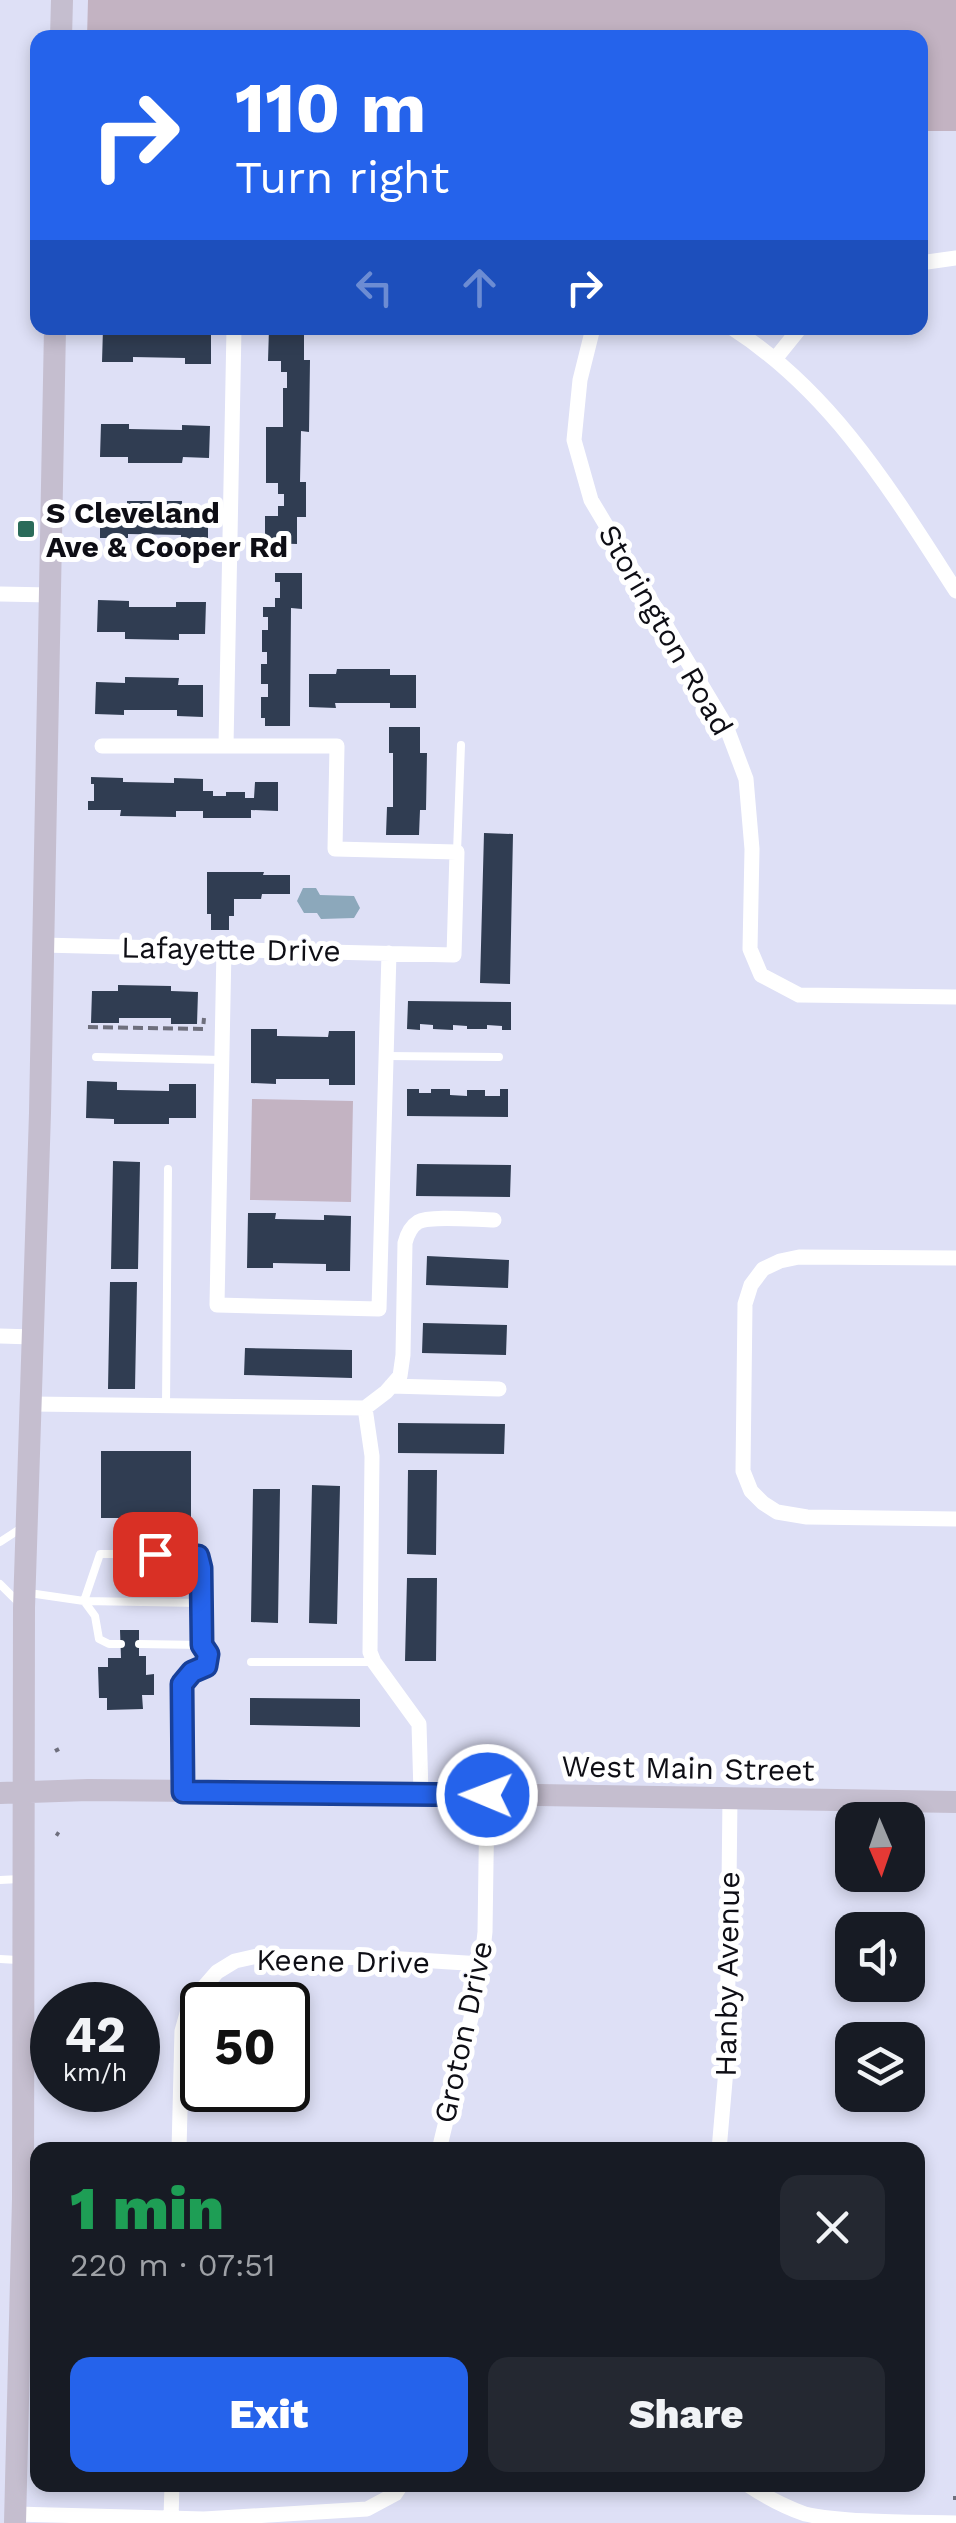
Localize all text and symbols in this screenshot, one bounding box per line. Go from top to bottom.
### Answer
text: 110 m [235,67,426,149]
icon: right [70,70,200,200]
text: Turn right [235,151,449,204]
icon: left [347,260,402,315]
icon: ahead [452,260,507,315]
icon: right [557,260,612,315]
place label: S Cleveland Ave & Cooper Rd [46,495,288,564]
marker: S Cleveland Ave & Cooper Rd [15,518,37,540]
street label: Storington Road [592,519,740,741]
street label: Lafayette Drive [121,930,341,968]
pin [113,1512,198,1597]
icon: arrive [128,1527,183,1582]
position arrow [435,1743,539,1847]
street label: West Main Street [561,1748,815,1788]
north arrow [835,1802,925,1892]
map controls [835,1802,925,2112]
street label: Hanby Avenue [708,1871,746,2077]
button: sound [835,1912,925,2002]
street label: Groton Drive [427,1938,499,2126]
street label: Keene Drive [256,1942,430,1980]
speed limit sign: 50 [180,1982,310,2112]
text: 42 [64,2005,126,2064]
button: layers [835,2022,925,2112]
text: km/h [63,2058,127,2087]
text: 1 min [70,2173,224,2244]
button: close [780,2175,885,2280]
text: 220 m · 07:51 [70,2246,275,2284]
button: Exit [70,2357,468,2472]
button: Share [488,2357,885,2472]

